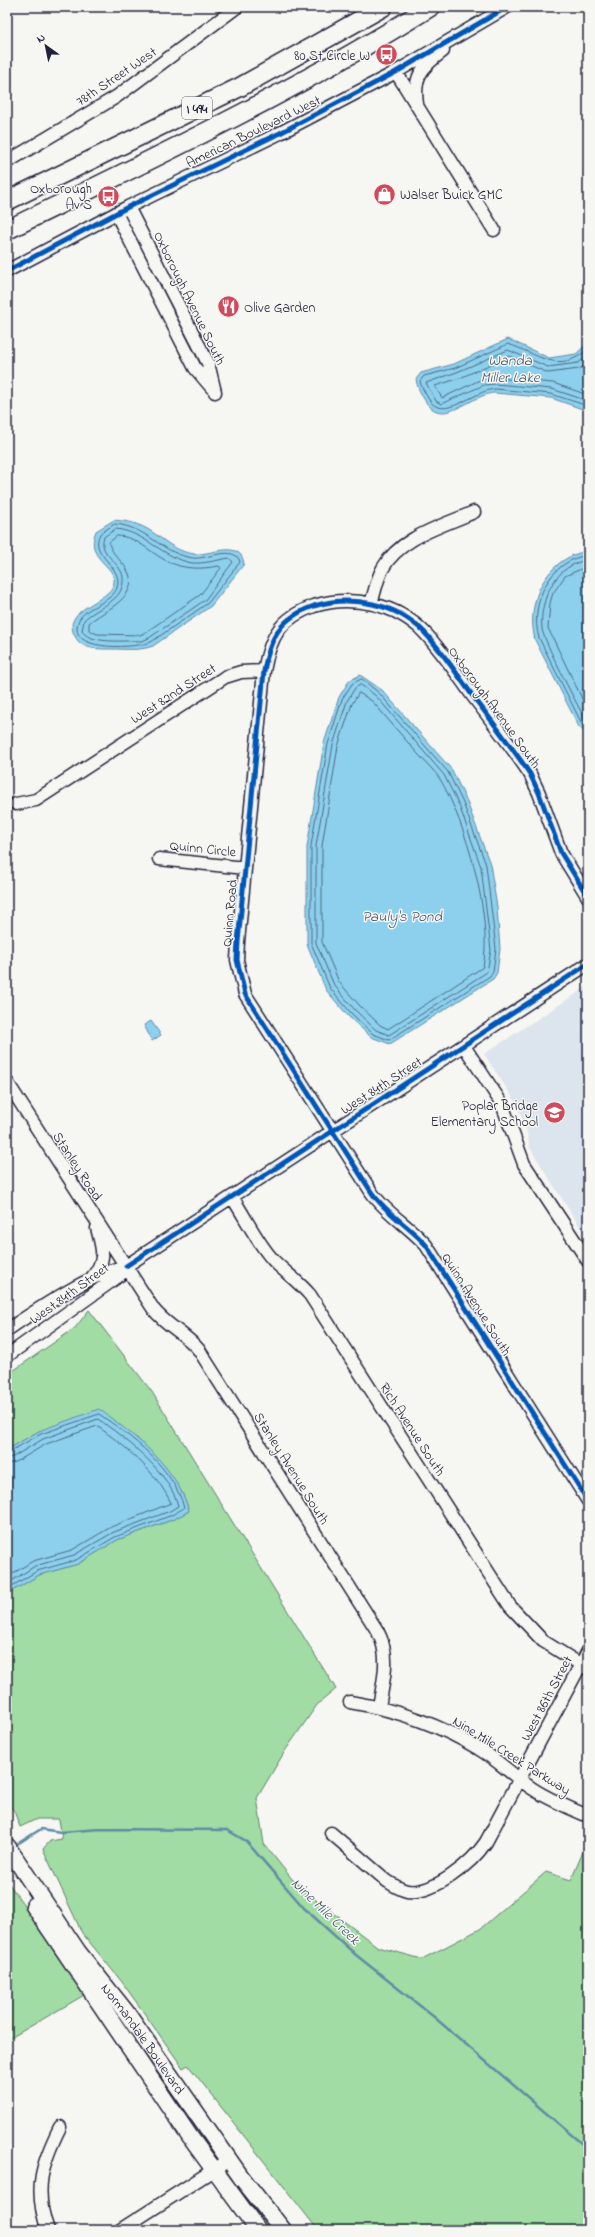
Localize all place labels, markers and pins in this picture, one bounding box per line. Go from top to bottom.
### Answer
bus stop icon: 80 St Circle W [373,42,399,68]
place label: 80 St Circle W [294,46,370,67]
place label: Oxborough Av S [30,179,92,216]
shop icon: Walser Buick GMC [371,181,397,207]
bus stop icon: Oxborough Av S [95,183,121,209]
place label: Walser Buick GMC [400,185,503,206]
restaurant icon: Olive Garden [215,294,241,320]
place label: Olive Garden [244,298,315,319]
place label: Poplar Bridge Elementary School [431,1096,539,1134]
school or university icon: Poplar Bridge Elementary School [541,1100,567,1126]

